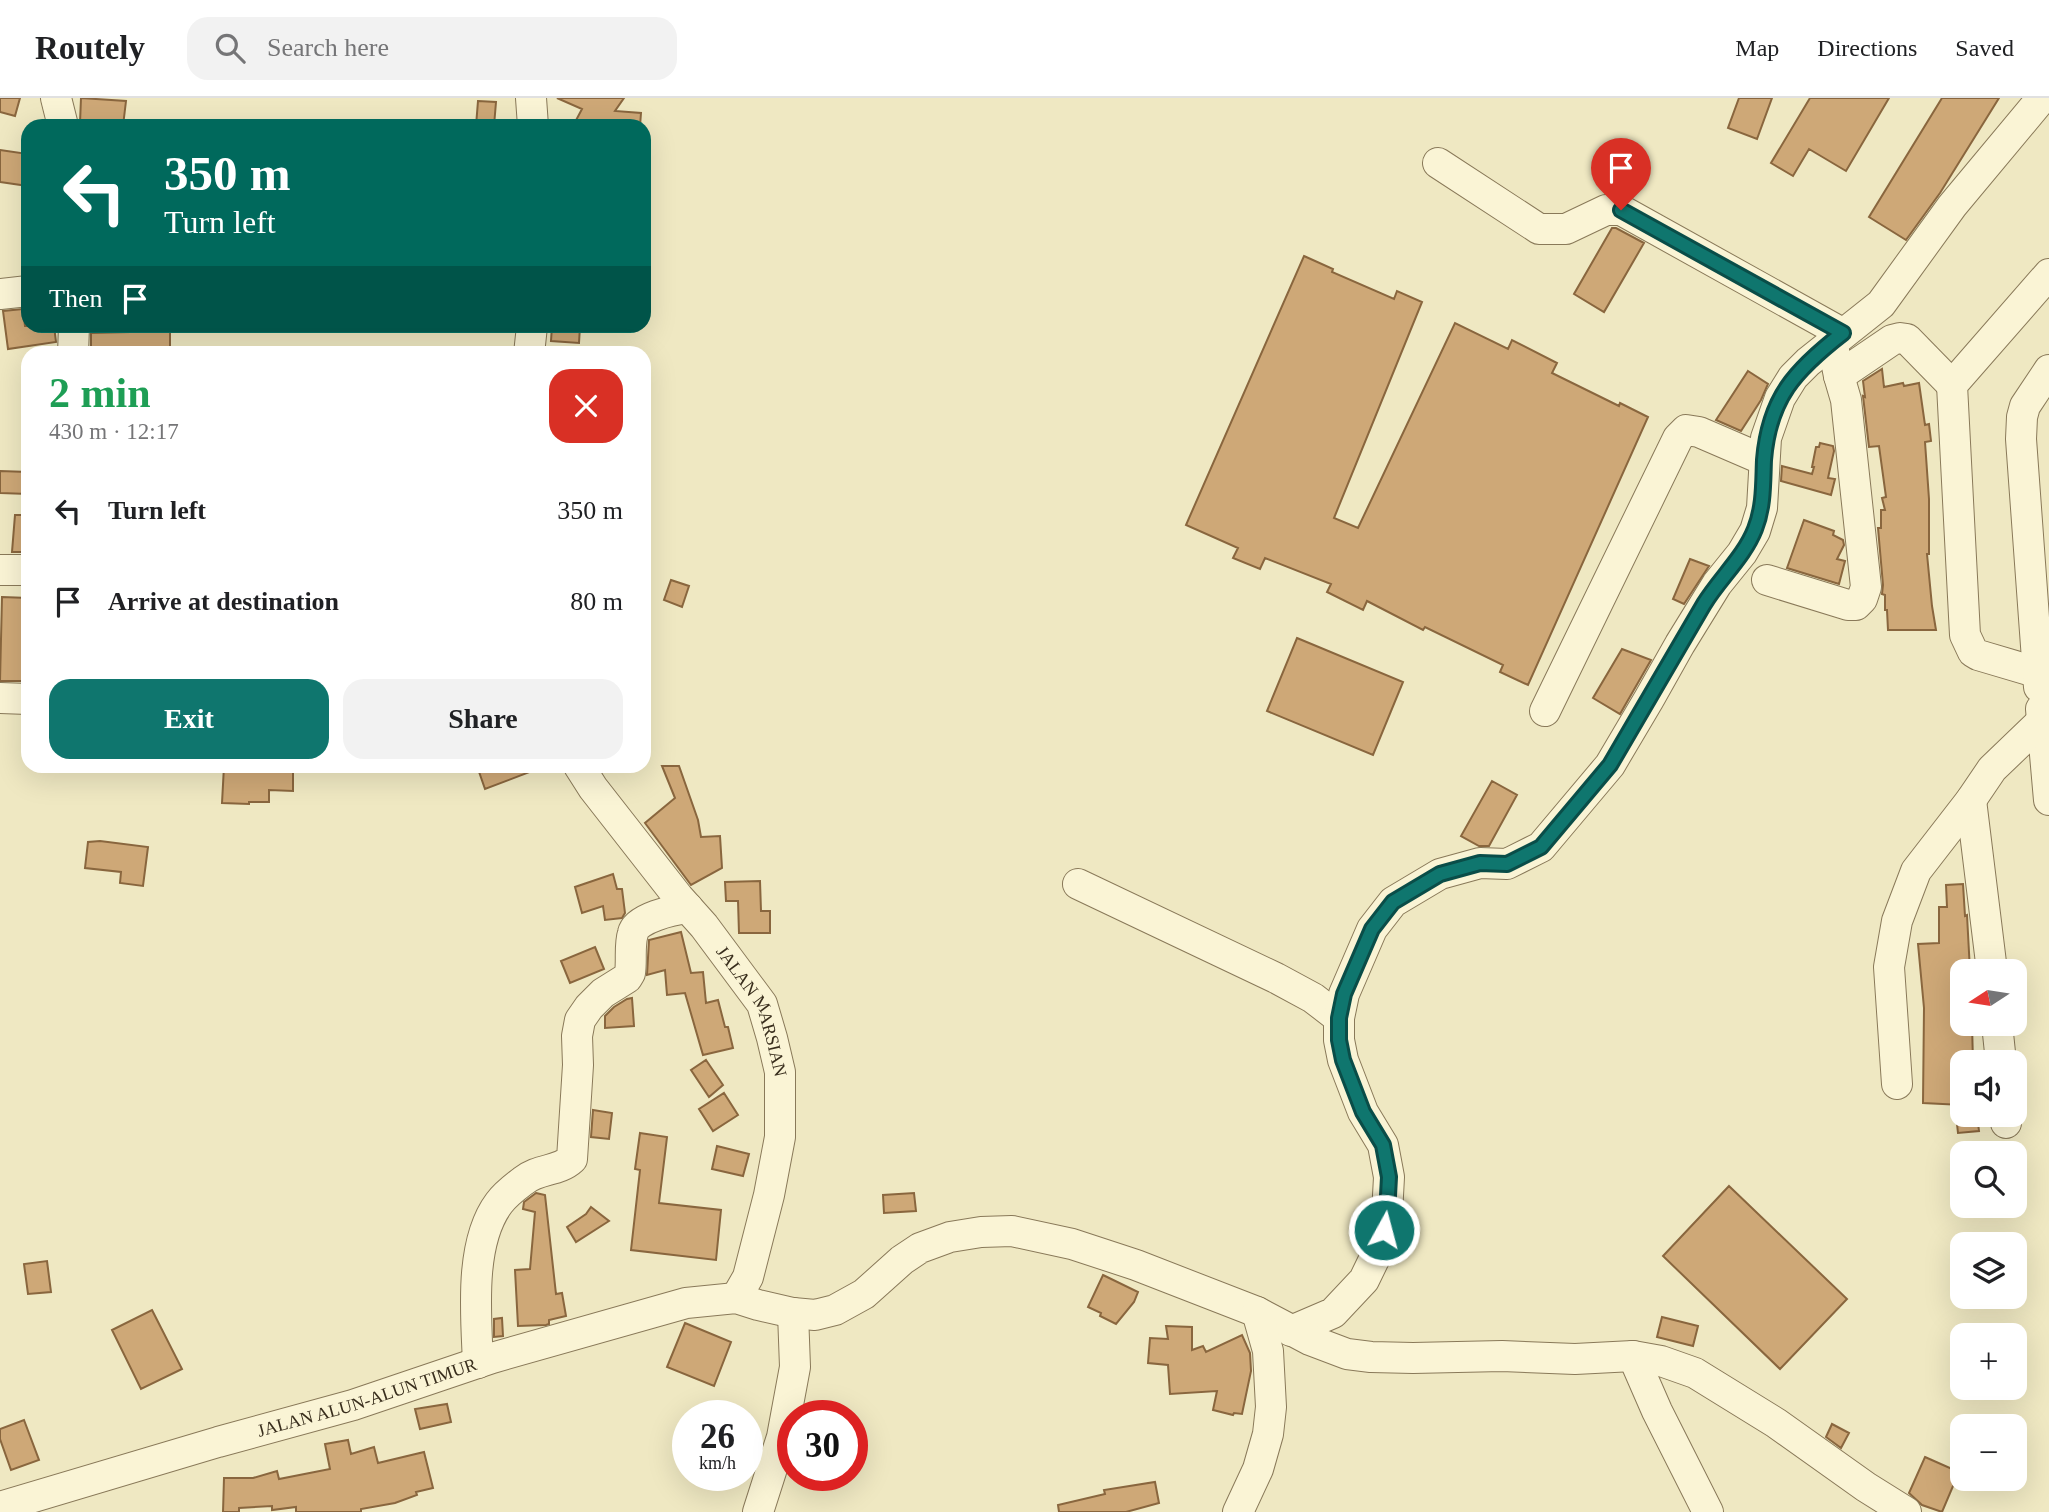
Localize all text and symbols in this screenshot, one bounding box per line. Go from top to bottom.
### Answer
search box [187,17,677,80]
icon: search [211,29,249,67]
text: Routely [35,30,145,66]
text: Search here [267,33,389,62]
text: Map [1735,35,1779,61]
text: Directions [1817,35,1917,61]
text: Saved [1955,35,2014,61]
pin [1591,138,1651,210]
text: 350 m [164,146,291,201]
icon: left [49,147,140,238]
icon: arrive [1602,149,1640,187]
text: Turn left [164,204,276,240]
icon: arrive [116,280,154,318]
text: Then [49,284,102,313]
button: close [549,369,623,443]
text: 2 min [49,370,151,416]
text: 430 m · 12:17 [49,419,179,444]
icon: left [49,492,87,530]
text: Turn left [108,496,206,525]
text: 350 m [557,496,623,525]
icon: arrive [49,583,87,621]
text: Arrive at destination [108,587,339,616]
text: 80 m [570,587,623,616]
button: Exit [49,679,329,759]
button: Share [343,679,623,759]
street label: JALAN MARSIAN [712,942,791,1079]
north arrow [1950,959,2026,1036]
map controls [1950,959,2027,1491]
button: sound [1950,1050,2027,1127]
button: search [1950,1141,2027,1218]
position arrow [1347,1193,1421,1267]
button: layers [1950,1232,2027,1309]
button: + [1950,1323,2027,1400]
street label: JALAN ALUN-ALUN TIMUR [255,1354,479,1441]
speed limit sign: 30 [777,1400,868,1491]
button: − [1950,1414,2027,1491]
text: 26 [700,1417,735,1456]
text: km/h [699,1453,736,1473]

